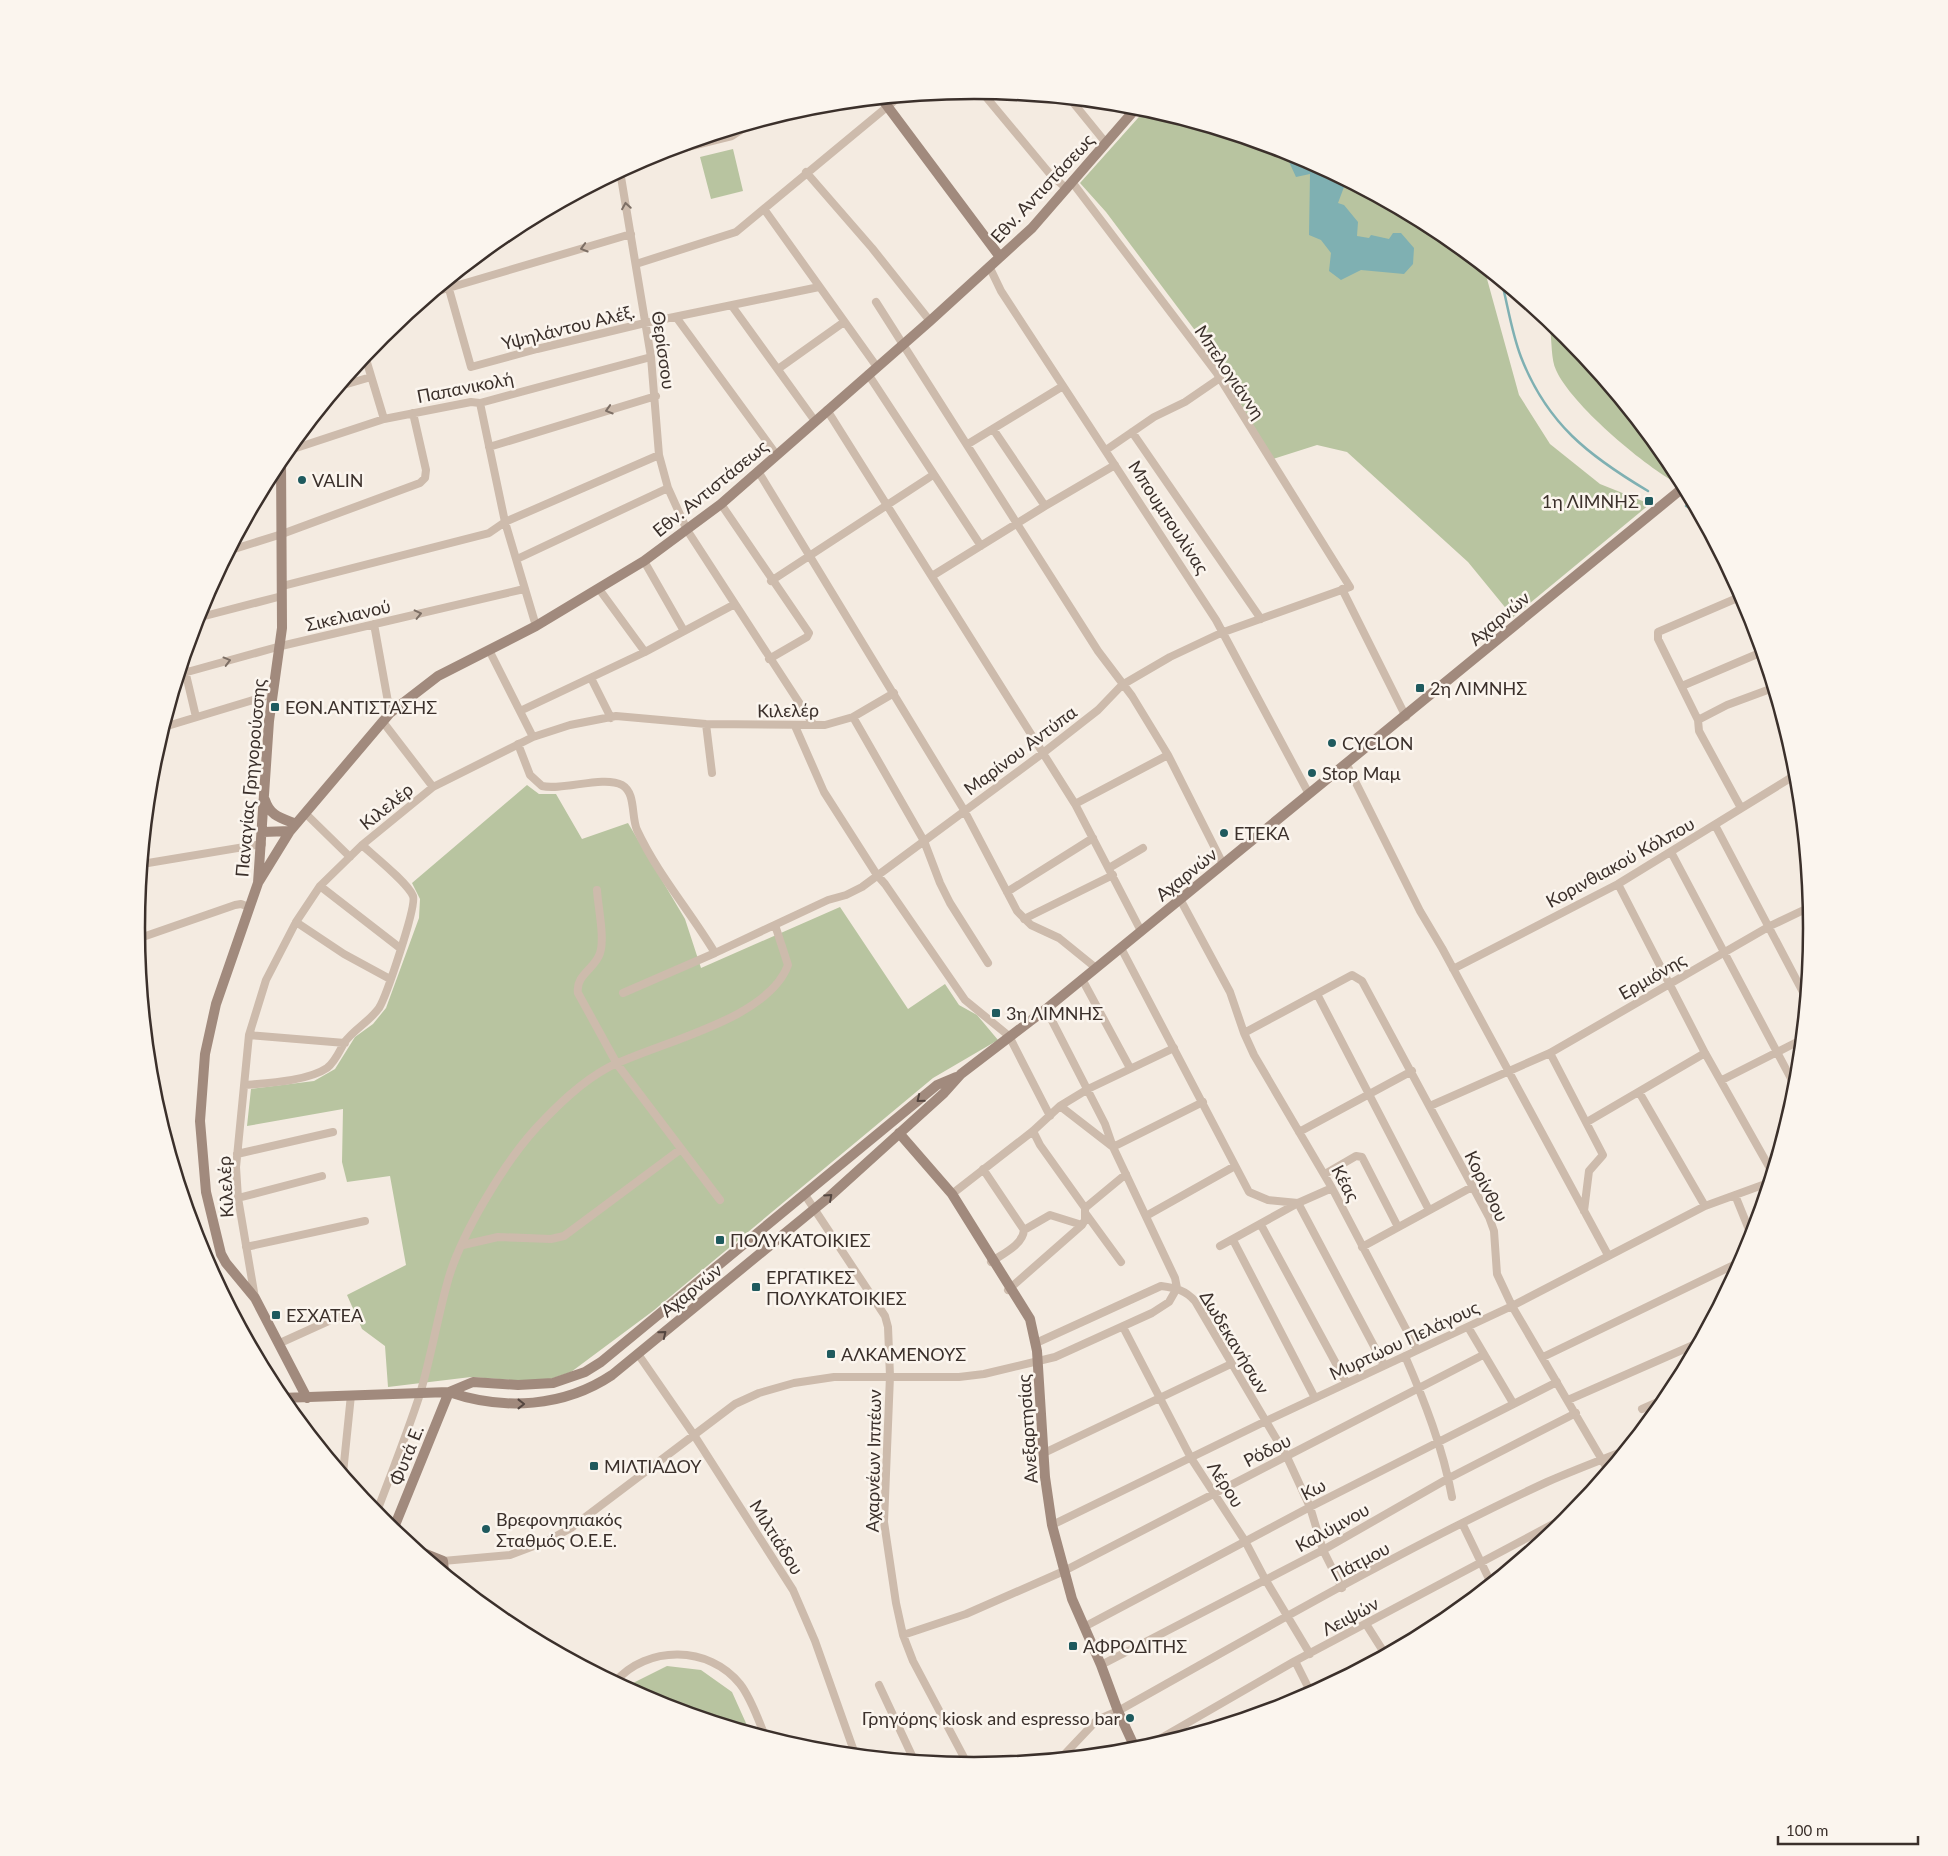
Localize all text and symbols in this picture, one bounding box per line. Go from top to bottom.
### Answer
street label: Εθν. Αντιστάσεως [986,128,1099,247]
one-way arrow [621,202,632,210]
one-way arrow [580,242,588,252]
street label: Υψηλάντου Αλέξ. [499,300,637,354]
street label: Θερίσσου [648,309,680,391]
street label: Μπελογιάννη [1190,321,1270,423]
street label: Παπανικολή [415,367,515,407]
one-way arrow [605,405,614,415]
street label: Εθν. Αντιστάσεως [648,434,773,541]
street label: Μπουμπουλίνας [1124,456,1214,578]
place label: VALIN [312,469,363,491]
marker: VALIN [296,474,308,486]
place label: 1η ΛΙΜΝΗΣ [1542,490,1639,512]
marker: 1η ΛΙΜΝΗΣ [1643,495,1655,507]
street label: Αχαρνών [1464,586,1534,650]
street label: Σικελιανού [303,595,393,635]
one-way arrow [414,609,423,620]
one-way arrow [222,656,230,666]
street label: Παναγίας Γρηγορούσσης [230,677,270,878]
place label: 2η ΛΙΜΝΗΣ [1430,677,1527,699]
marker: 2η ΛΙΜΝΗΣ [1414,682,1426,694]
place label: ΕΘΝ.ΑΝΤΙΣΤΑΣΗΣ [285,696,437,718]
street label: Κιλελέρ [757,698,819,722]
street label: Μαρίνου Αντύπα [959,700,1081,800]
marker: ΕΘΝ.ΑΝΤΙΣΤΑΣΗΣ [269,701,281,713]
place label: CYCLON [1342,732,1413,754]
marker: CYCLON [1326,737,1338,749]
place label: Stop Μαμ [1322,762,1401,784]
marker: Stop Μαμ [1306,767,1318,779]
street label: Κιλελέρ [355,778,417,834]
street label: Κορινθιακού Κόλπου [1542,812,1698,912]
place label: ΕΤΕΚΑ [1234,822,1290,844]
marker: ΕΤΕΚΑ [1218,827,1230,839]
street label: Αχαρνών [1151,843,1221,905]
street label: Ερμιόνης [1615,948,1690,1004]
place label: 3η ΛΙΜΝΗΣ [1006,1002,1103,1024]
marker: 3η ΛΙΜΝΗΣ [990,1007,1002,1019]
one-way arrow [917,1094,926,1102]
street label: Κορίνθου [1460,1147,1514,1225]
street label: Κιλελέρ [212,1155,238,1219]
street label: Κέας [1327,1161,1365,1206]
one-way arrow [823,1194,832,1203]
place label: ΠΟΛΥΚΑΤΟΙΚΙΕΣ [730,1229,871,1251]
marker: ΠΟΛΥΚΑΤΟΙΚΙΕΣ [714,1234,726,1246]
street label: Αχαρνών [656,1259,726,1321]
place label: ΕΡΓΑΤΙΚΕΣ ΠΟΛΥΚΑΤΟΙΚΙΕΣ [766,1266,907,1309]
marker: ΕΡΓΑΤΙΚΕΣ ΠΟΛΥΚΑΤΟΙΚΙΕΣ [750,1281,762,1293]
street label: Δωδεκανήσων [1196,1286,1274,1398]
street label: Μυρτώου Πελάγους [1326,1295,1483,1384]
place label: ΕΣΧΑΤΕΑ [286,1304,364,1326]
marker: ΕΣΧΑΤΕΑ [270,1309,282,1321]
one-way arrow [657,1332,666,1340]
place label: ΑΛΚΑΜΕΝΟΥΣ [841,1343,966,1365]
marker: ΑΛΚΑΜΕΝΟΥΣ [825,1348,837,1360]
street label: Ανεξαρτησίας [1012,1373,1042,1484]
street label: Αχαρνέων Ιππέων [861,1389,885,1533]
one-way arrow [517,1398,525,1409]
street label: Φυτά Ε. [384,1422,428,1488]
street label: Ρόδου [1239,1429,1295,1471]
place label: ΜΙΛΤΙΑΔΟΥ [604,1455,702,1477]
street label: Λέρου [1203,1457,1249,1511]
marker: ΜΙΛΤΙΑΔΟΥ [588,1460,600,1472]
street label: Κω [1297,1474,1329,1504]
street label: Μιλτιάδου [745,1496,809,1578]
street label: Καλύμνου [1291,1498,1373,1556]
place label: Βρεφονηπιακός Σταθμός Ο.Ε.Ε. [496,1508,623,1551]
marker: Βρεφονηπιακός Σταθμός Ο.Ε.Ε. [480,1523,492,1535]
street label: Πάτμου [1327,1536,1393,1586]
street label: Λειψών [1318,1592,1382,1640]
place label: ΑΦΡΟΔΙΤΗΣ [1083,1635,1187,1657]
marker: ΑΦΡΟΔΙΤΗΣ [1067,1640,1079,1652]
place label: Γρηγόρης kiosk and espresso bar [862,1707,1120,1729]
marker: Γρηγόρης kiosk and espresso bar [1124,1712,1136,1724]
scale bar [1778,1814,1918,1846]
text: 100 m [1786,1821,1828,1839]

